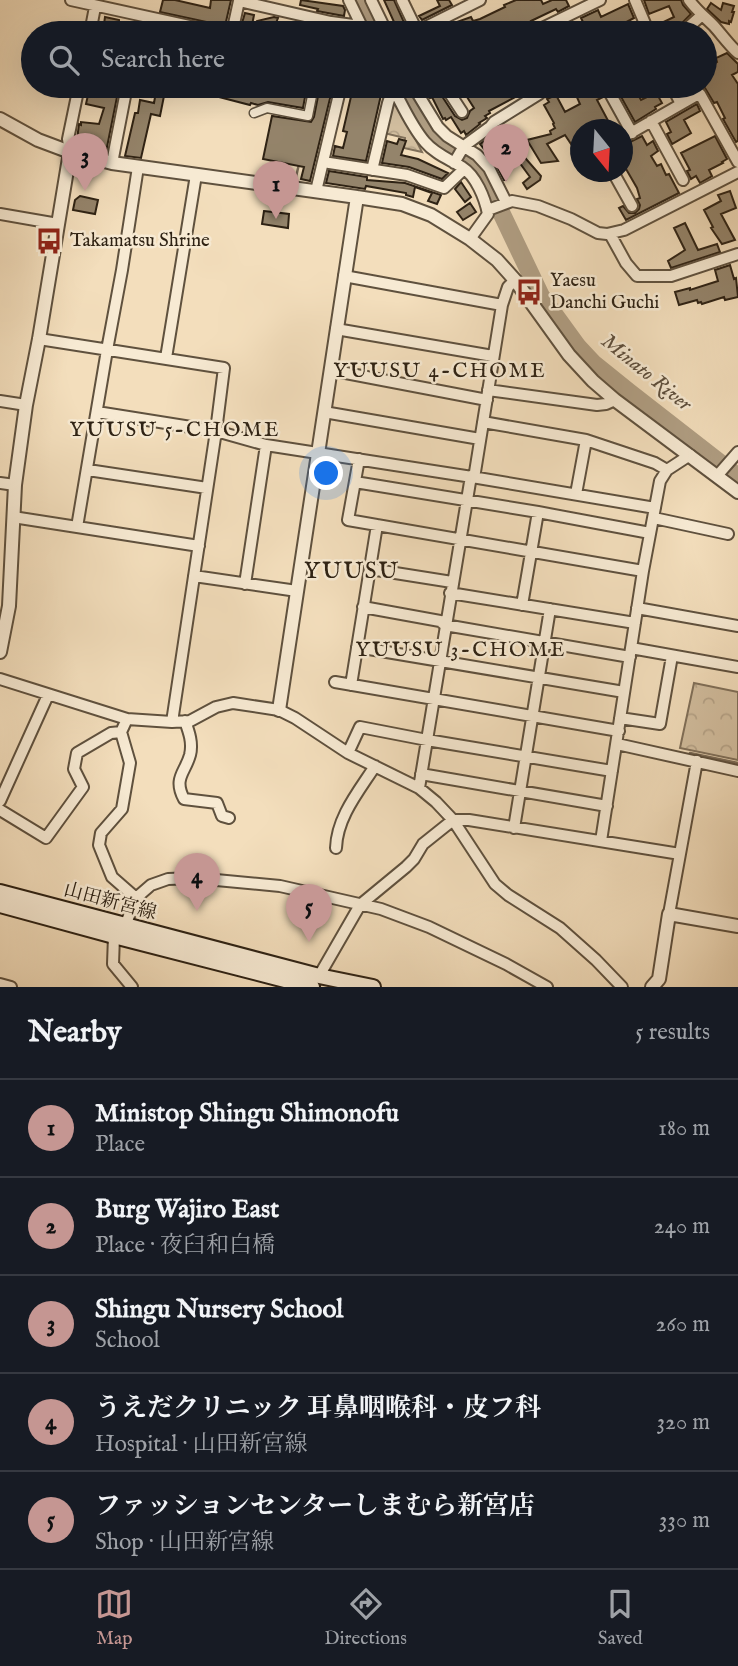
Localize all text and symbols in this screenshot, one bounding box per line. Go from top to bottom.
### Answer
search box [21,21,717,98]
icon: search [45,41,83,79]
text: Search here [101,43,225,76]
north arrow [570,119,633,182]
pin: 2 [483,124,529,182]
pin: 3 [62,133,108,191]
pin: 1 [253,161,299,219]
bus stop icon: Takamatsu Shrine [34,226,64,256]
place label: Takamatsu Shrine [70,229,210,253]
place label: Yaesu Danchi Guchi [550,269,659,315]
bus stop icon: Yaesu Danchi Guchi [514,277,544,307]
water label: Minato River [595,328,697,418]
district label: YUUSU 4-CHOME [333,358,547,385]
district label: YUUSU 5-CHOME [70,417,280,444]
your location [309,456,343,490]
district label: YUUSU [304,557,400,586]
district label: YUUSU 3-CHOME [355,637,567,664]
pin: 4 [174,853,220,911]
street label: 山田新宮線 [61,878,159,926]
pin: 5 [286,884,332,942]
text: Nearby [28,1014,121,1052]
text: 5 results [635,1018,710,1047]
text: Ministop Shingu Shimonofu [95,1097,399,1130]
text: 1 [47,1114,55,1143]
text: 180 m [658,1114,710,1143]
text: Place [95,1130,145,1159]
text: Burg Wajiro East [95,1193,279,1226]
text: 2 [46,1212,56,1241]
text: 240 m [654,1212,710,1241]
text: Place · 夜臼和白橋 [95,1231,275,1260]
text: Shingu Nursery School [95,1293,343,1326]
text: 3 [47,1310,55,1339]
text: 260 m [655,1310,710,1339]
text: School [95,1326,160,1355]
text: うえだクリニック 耳鼻咽喉科・皮フ科 [95,1392,541,1425]
text: 4 [45,1408,57,1437]
text: 320 m [657,1408,710,1437]
text: Hospital · 山田新宮線 [95,1430,308,1459]
text: ファッションセンターしまむら新宮店 [95,1490,535,1523]
text: 5 [47,1506,55,1535]
text: 330 m [659,1506,710,1535]
text: Shop · 山田新宮線 [95,1528,274,1557]
tab: Map [95,1585,133,1651]
tab: Directions [324,1585,407,1651]
tab: Saved [598,1585,643,1651]

